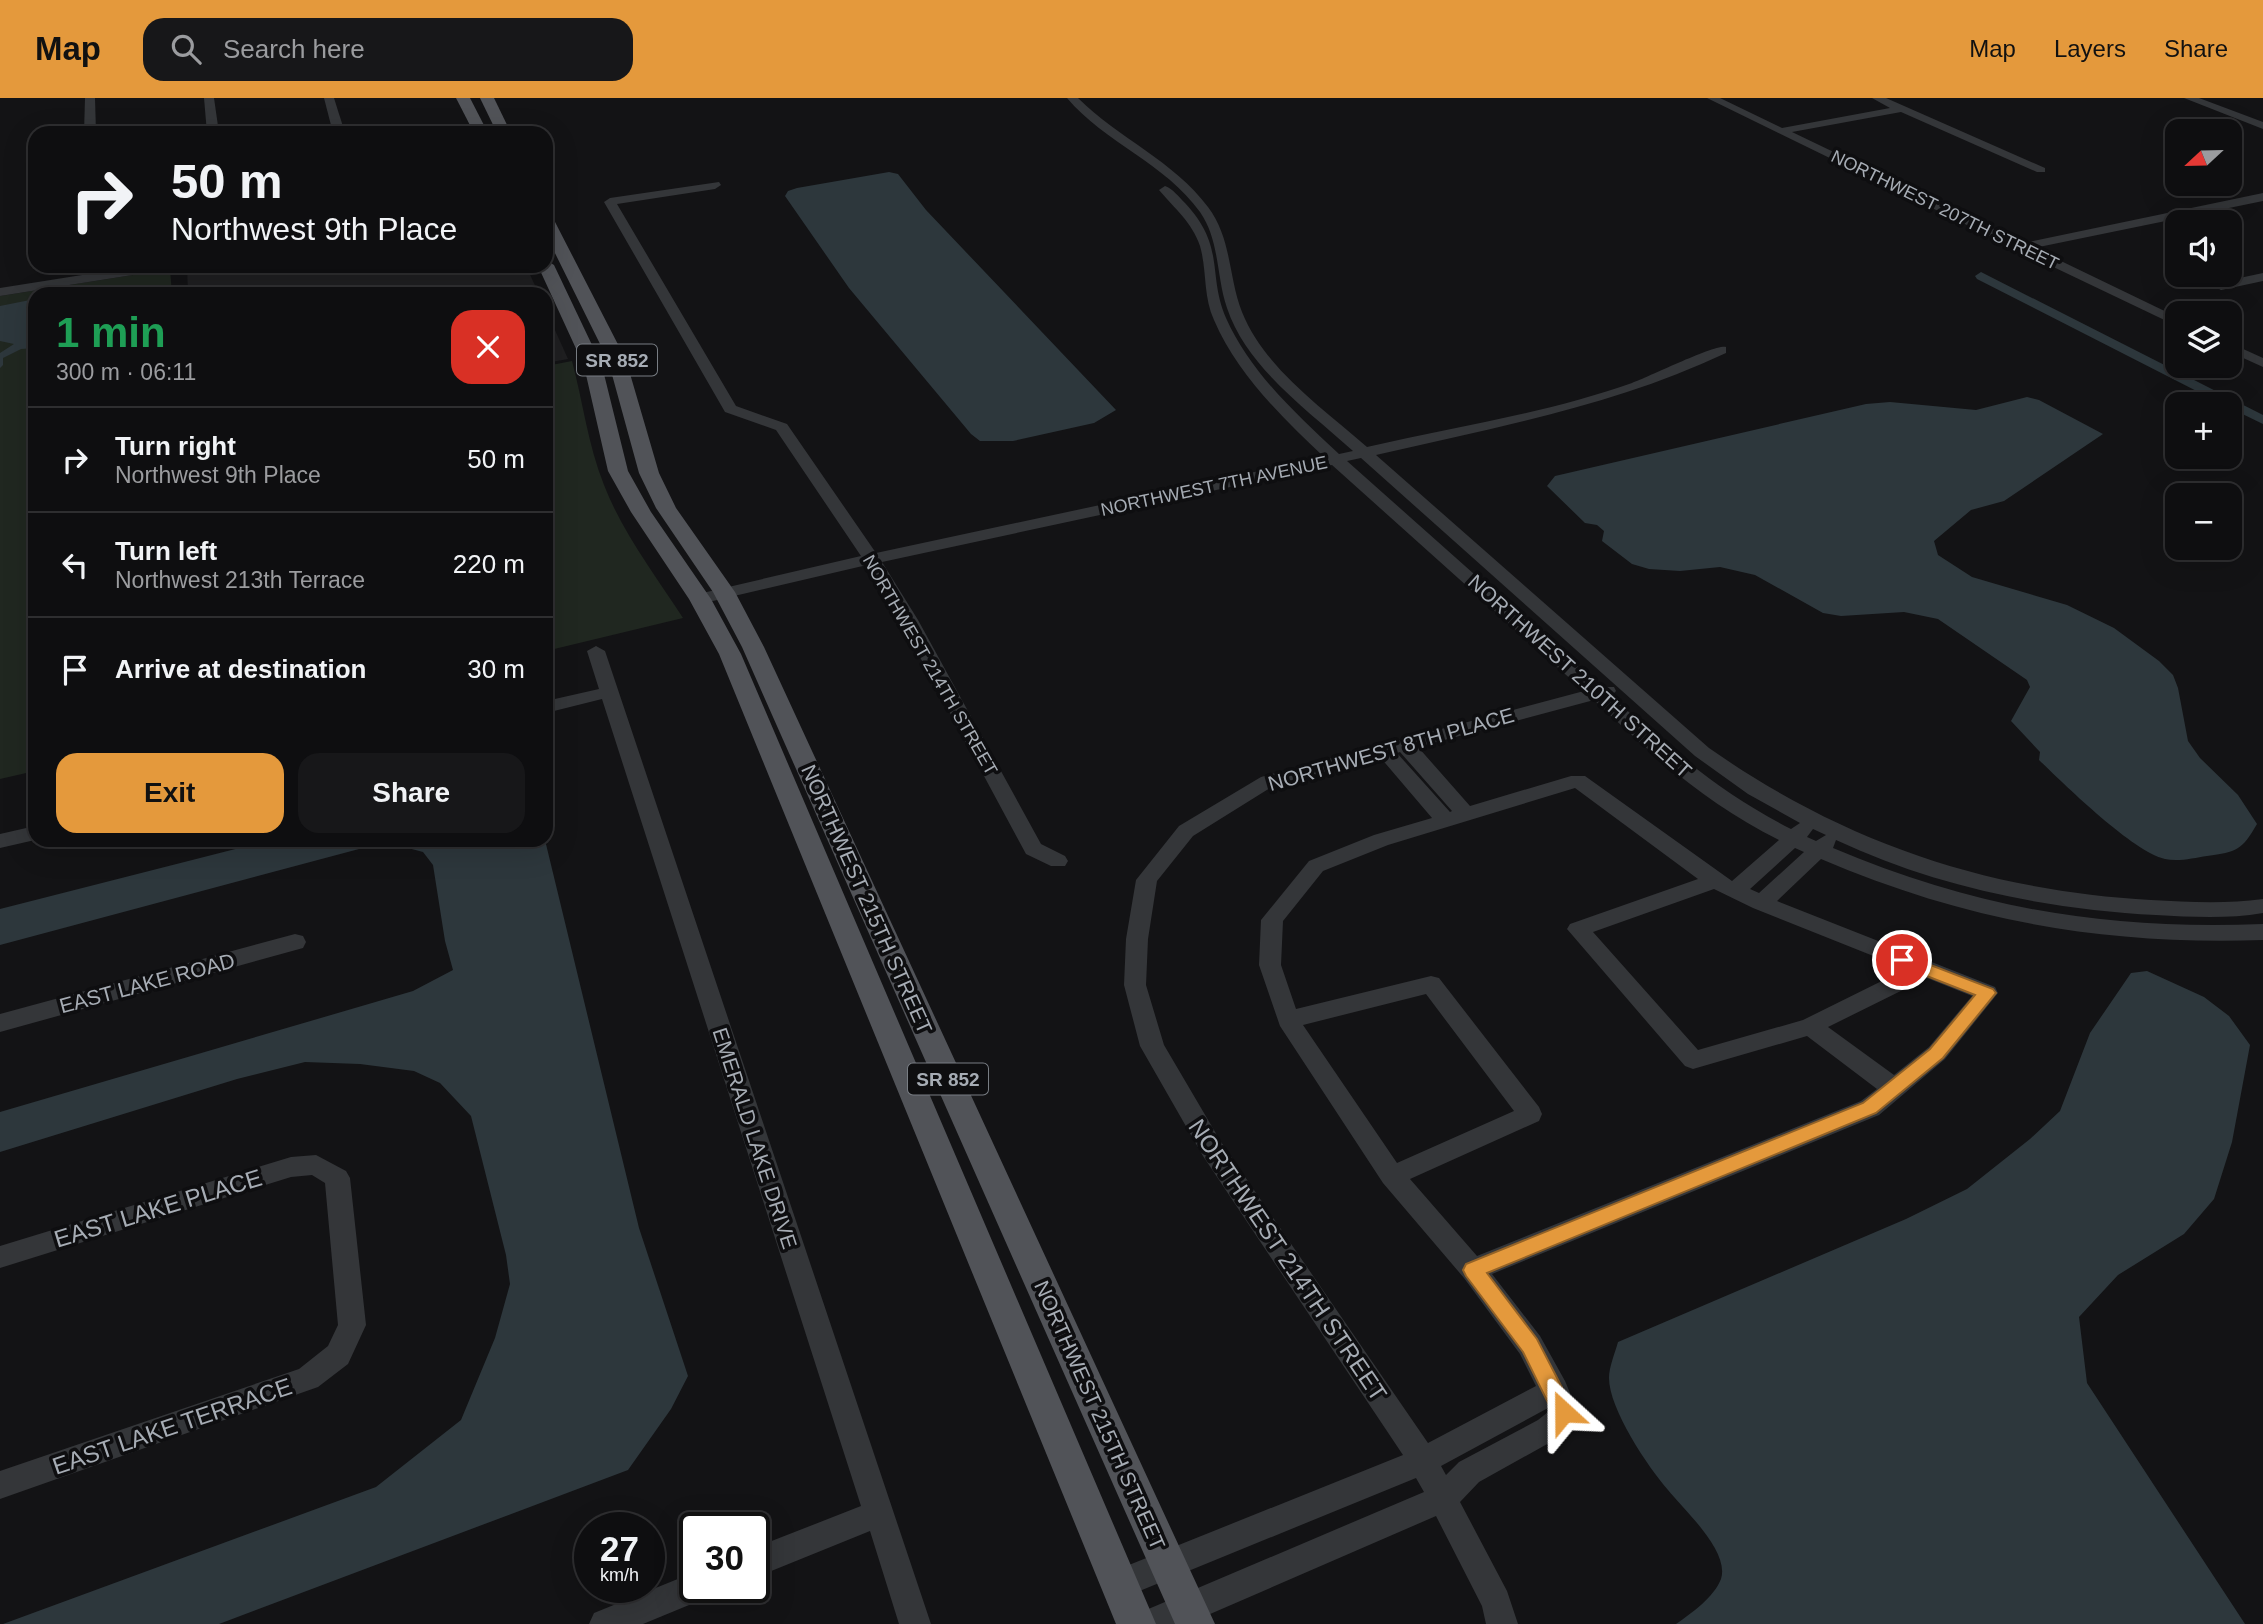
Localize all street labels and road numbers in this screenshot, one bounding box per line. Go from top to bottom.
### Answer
street label: NORTHWEST 207TH STREET [1828,146,2062,274]
road number: SR 852 [577,344,657,376]
street label: NORTHWEST 7TH AVENUE [1099,452,1329,520]
street label: NORTHWEST 214TH STREET [859,552,1001,778]
street label: NORTHWEST 210TH STREET [1464,570,1696,782]
street label: NORTHWEST 8TH PLACE [1265,703,1517,795]
street label: NORTHWEST 215TH STREET [797,761,937,1037]
street label: EAST LAKE ROAD [57,949,237,1017]
street label: EMERALD LAKE DRIVE [708,1025,802,1251]
road number: SR 852 [908,1063,988,1094]
street label: NORTHWEST 214TH STREET [1183,1114,1393,1406]
street label: EAST LAKE PLACE [51,1164,265,1252]
street label: NORTHWEST 215TH STREET [1030,1277,1170,1553]
street label: EAST LAKE TERRACE [49,1372,295,1480]

